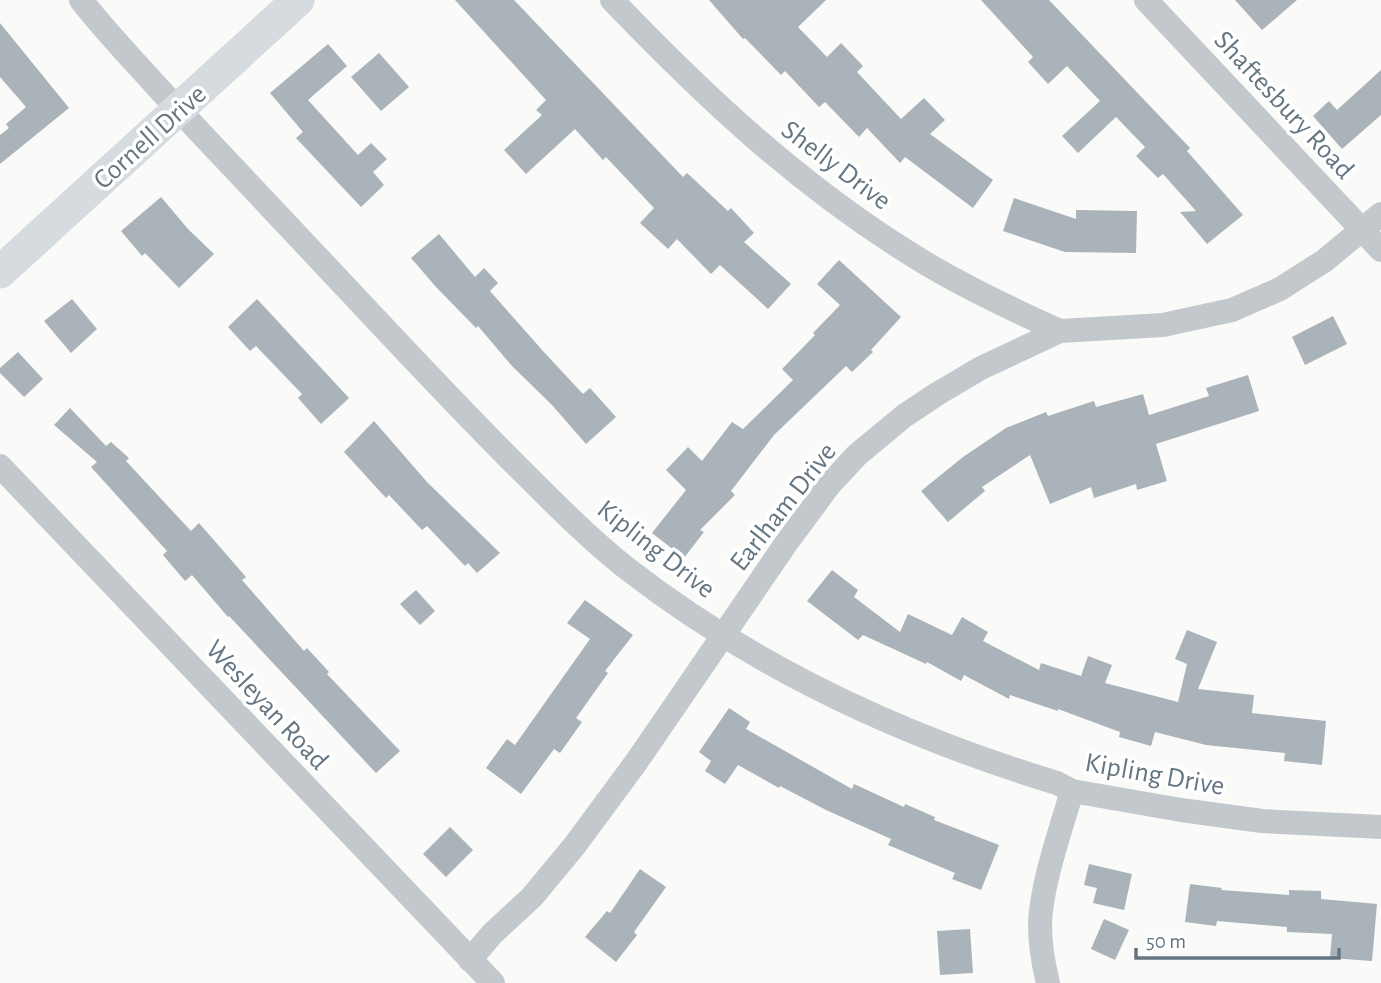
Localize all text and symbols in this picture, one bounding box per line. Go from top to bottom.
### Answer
street label: Shaftesbury Road [1208,26,1359,185]
street label: Cornell Drive [89,80,212,195]
street label: Shelly Drive [776,116,896,216]
street label: Earlham Drive [725,438,842,577]
street label: Kipling Drive [592,495,720,604]
street label: Wesleyan Road [200,635,333,776]
street label: Kipling Drive [1083,749,1227,801]
scale bar [1136,916,1339,960]
text: 50 m [1146,931,1186,952]

